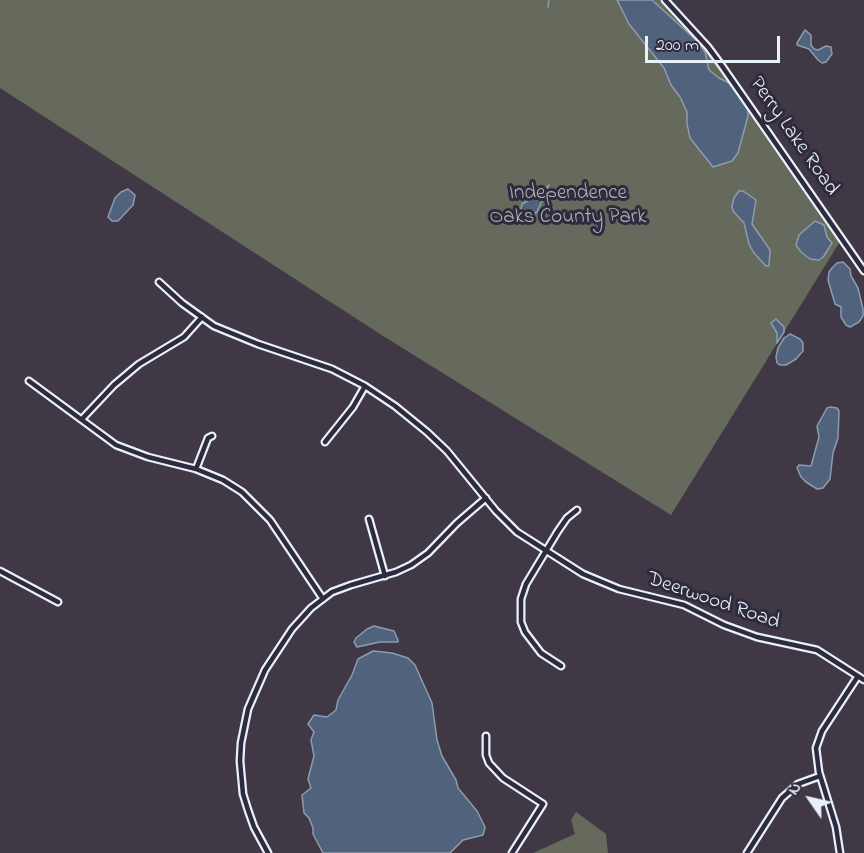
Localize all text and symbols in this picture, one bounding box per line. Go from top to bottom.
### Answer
scale bar [648,24,783,62]
text: 200 m [656,33,699,59]
street label: Perry Lake Road [743,73,843,201]
park label: Independence Oaks County Park [490,182,646,232]
street label: Deerwood Road [643,567,783,637]
north arrow [780,769,840,829]
text: N [782,778,808,800]

